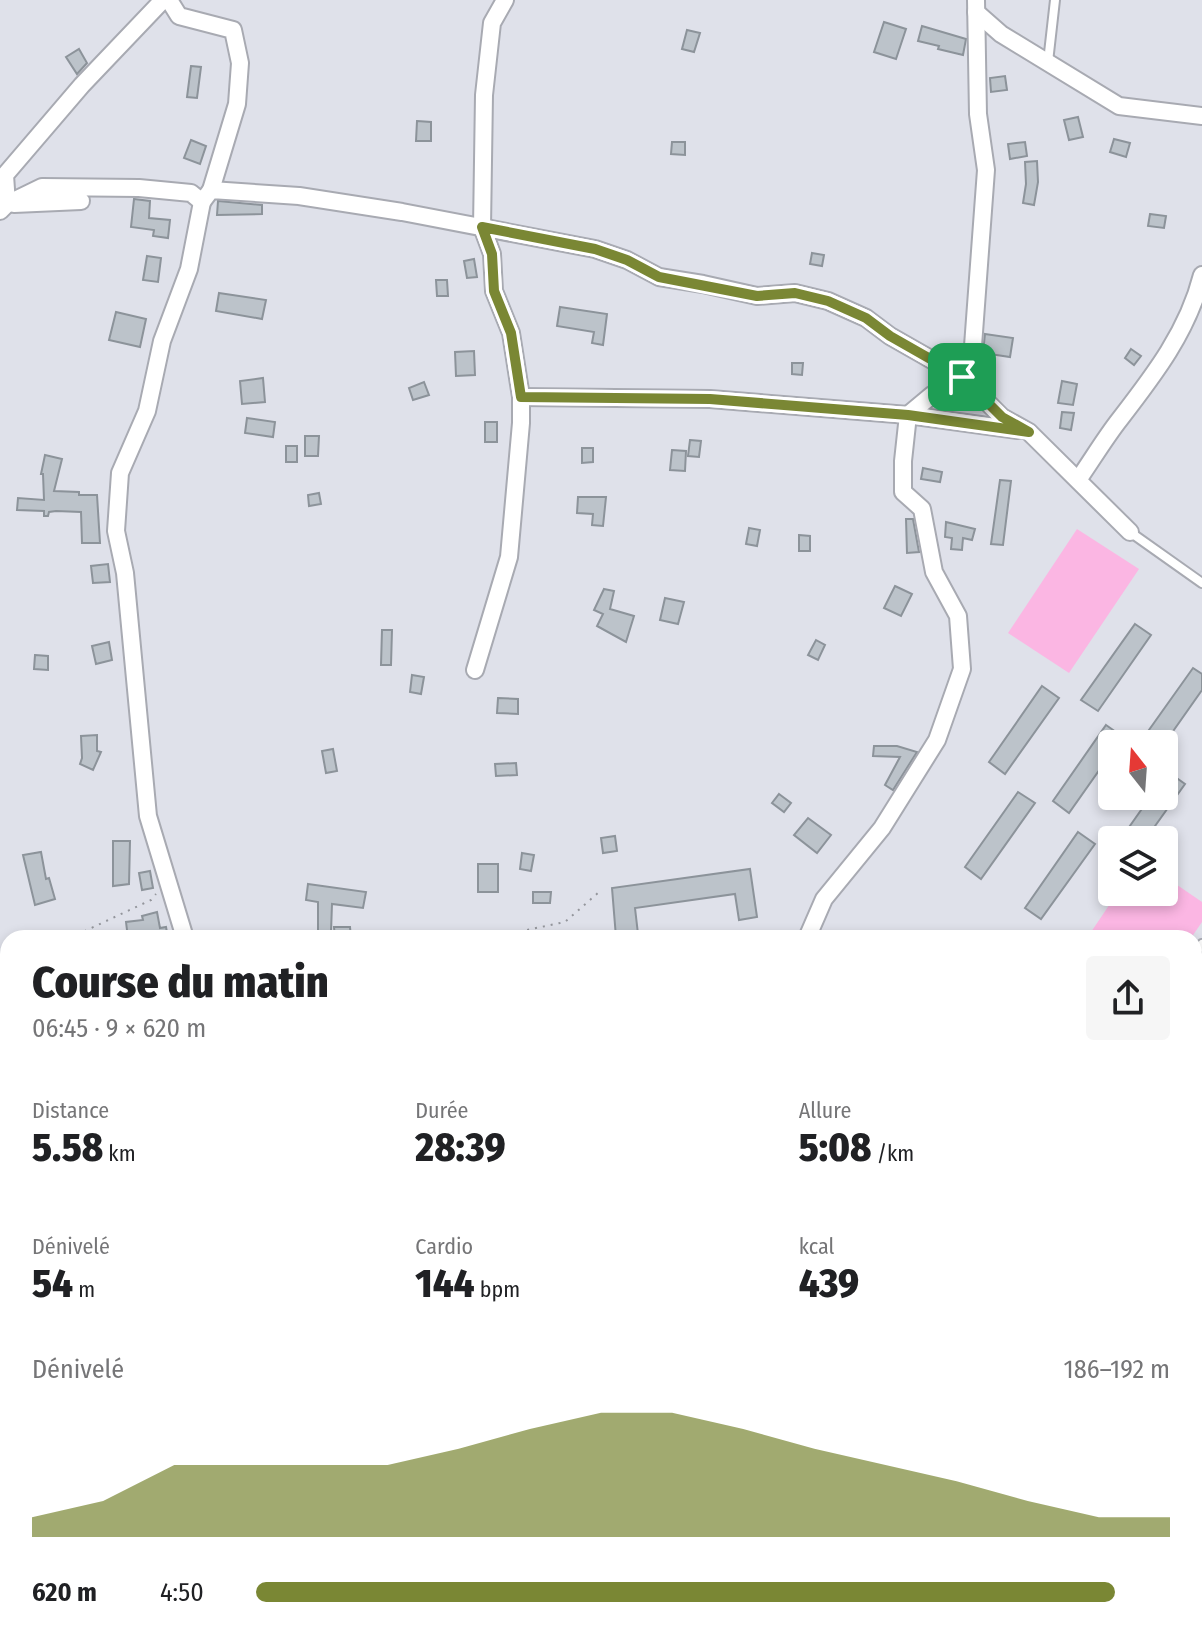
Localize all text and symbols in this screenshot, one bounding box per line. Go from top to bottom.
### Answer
pin [928,343,996,411]
icon: arrive [940,355,984,399]
north arrow [1098,730,1178,810]
map controls [1098,730,1178,906]
button: layers [1098,826,1178,906]
text: Course du matin [32,956,329,1009]
button: share [1086,956,1170,1040]
text: 06:45 · 9 × 620 m [32,1013,206,1044]
text: Distance [32,1097,109,1124]
text: Durée [415,1097,468,1124]
text: Allure [799,1097,851,1124]
text: 5.58 [32,1124,103,1172]
text: 28:39 [415,1124,506,1172]
text: 5:08 [799,1124,872,1172]
text: km [103,1140,136,1167]
text: /km [872,1140,914,1167]
text: Dénivelé [32,1233,110,1260]
text: Cardio [415,1233,473,1260]
text: kcal [799,1233,834,1260]
text: 54 [32,1260,73,1308]
text: 144 [415,1260,475,1308]
text: 439 [799,1260,859,1308]
text: m [73,1276,95,1303]
text: bpm [475,1276,520,1303]
text: Dénivelé [32,1354,124,1385]
text: 186–192 m [1064,1354,1170,1385]
text: 620 m [32,1577,97,1608]
text: 4:50 [160,1577,204,1608]

